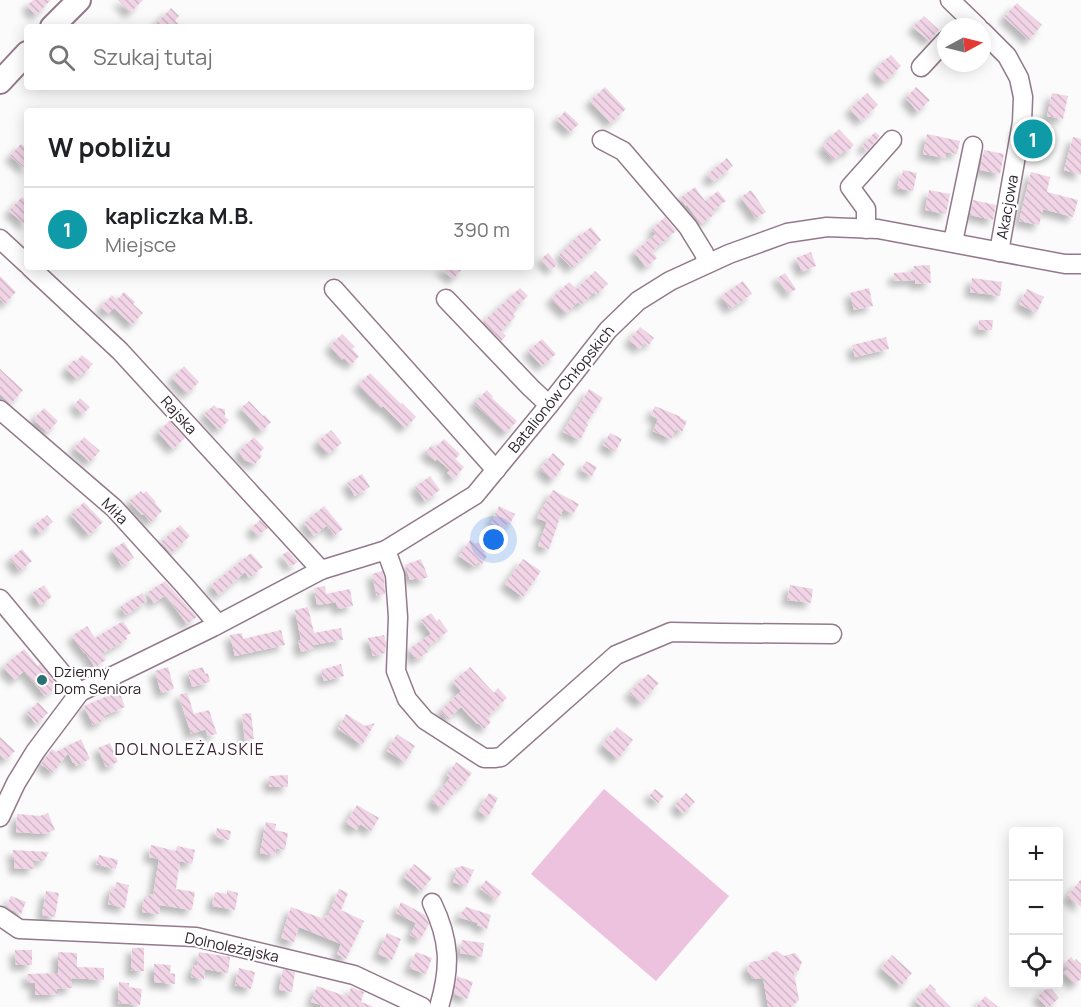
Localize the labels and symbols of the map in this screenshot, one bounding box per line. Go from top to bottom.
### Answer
north arrow [937,18,991,72]
pin: 1 [1014,116,1052,162]
street label: Akacjowa [991,173,1023,241]
street label: Batalionów Chłopskich [503,321,619,457]
street label: Rajska [156,391,202,439]
street label: Miła [97,493,133,529]
your location [479,525,508,554]
place label: Dzienny Dom Seniora [54,661,141,699]
marker: Dzienny Dom Seniora [35,673,49,687]
district label: DOLNOLEŻAJSKIE [115,738,265,760]
street label: Dolnoleżajska [183,927,281,967]

